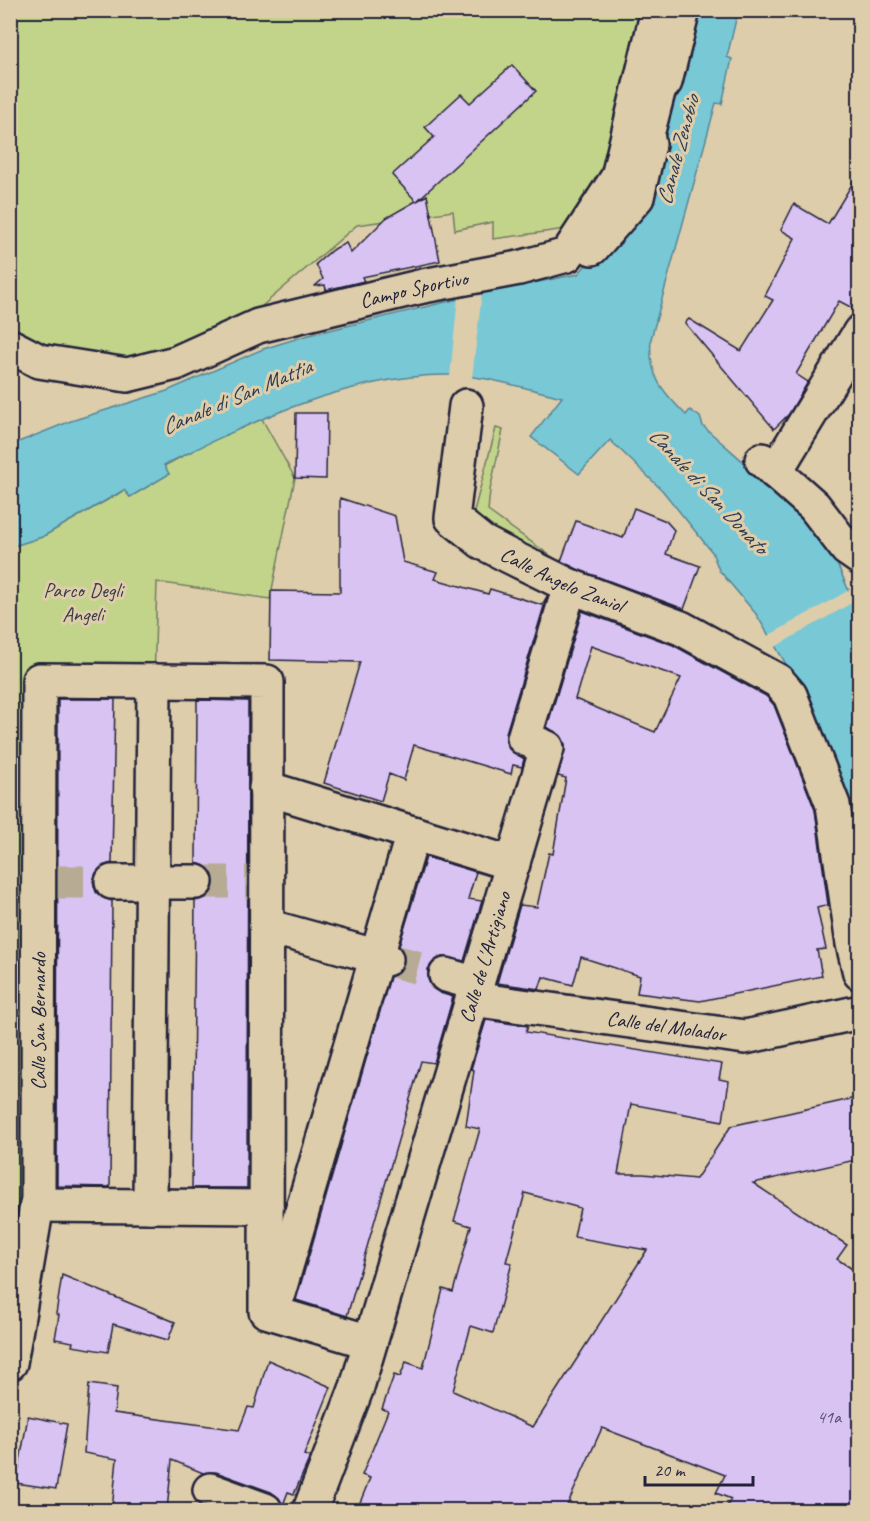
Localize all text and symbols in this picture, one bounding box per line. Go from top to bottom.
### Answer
water label: Canale Zenobio [650,90,707,208]
street label: Campo Sportivo [357,264,472,314]
water label: Canale di San Mattia [157,352,318,441]
water label: Canale di San Donato [643,422,777,563]
street label: Calle Angelo Zaniol [496,541,631,619]
park label: Parco Degli Angeli [43,577,126,627]
street label: Calle de L'Artigiano [453,887,517,1026]
street label: Calle San Bernardo [25,951,51,1090]
street label: Calle del Molador [605,1005,730,1047]
house number: 41a [817,1406,842,1428]
scale bar [645,1449,753,1487]
text: 20 m [654,1459,687,1481]

